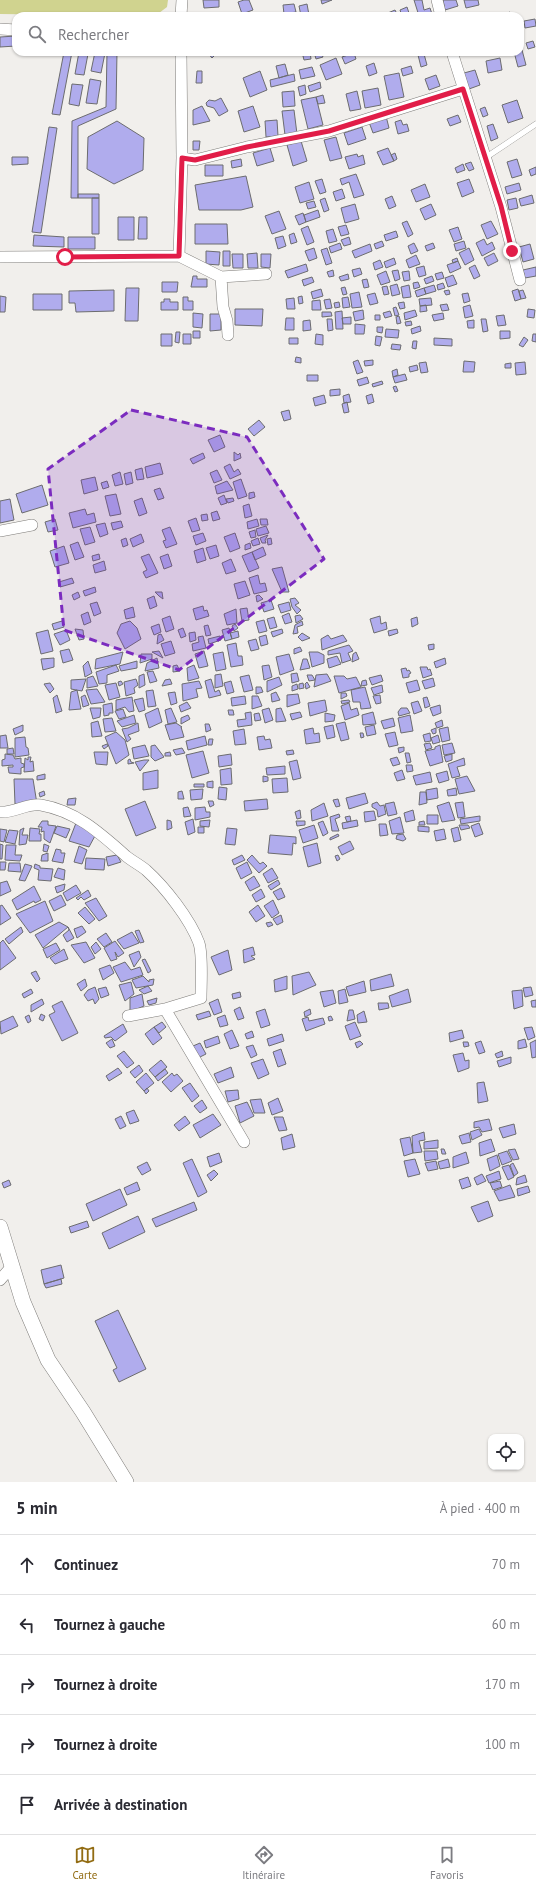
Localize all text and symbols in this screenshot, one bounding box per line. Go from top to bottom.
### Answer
search box [12,12,524,56]
icon: search [26,23,48,45]
text: Rechercher [58,25,129,44]
route end [503,242,521,260]
route start [56,248,74,266]
map controls [488,1434,524,1470]
button: locate [488,1434,524,1470]
text: 5 min [16,1497,57,1519]
text: À pied · 400 m [440,1500,520,1517]
icon: ahead [16,1554,38,1576]
text: Continuez [54,1555,118,1574]
text: 70 m [492,1556,520,1573]
icon: left [16,1614,38,1636]
text: Tournez à gauche [54,1615,165,1634]
text: 60 m [492,1616,520,1633]
icon: right [16,1674,38,1696]
text: Tournez à droite [54,1675,157,1694]
text: 170 m [485,1676,520,1693]
icon: right [16,1734,38,1756]
text: Tournez à droite [54,1735,157,1754]
text: 100 m [485,1736,520,1753]
icon: arrive [16,1794,38,1816]
text: Arrivée à destination [54,1795,187,1814]
tab: Carte [72,1844,97,1882]
tab: Itinéraire [242,1844,285,1882]
tab: Favoris [430,1844,464,1882]

